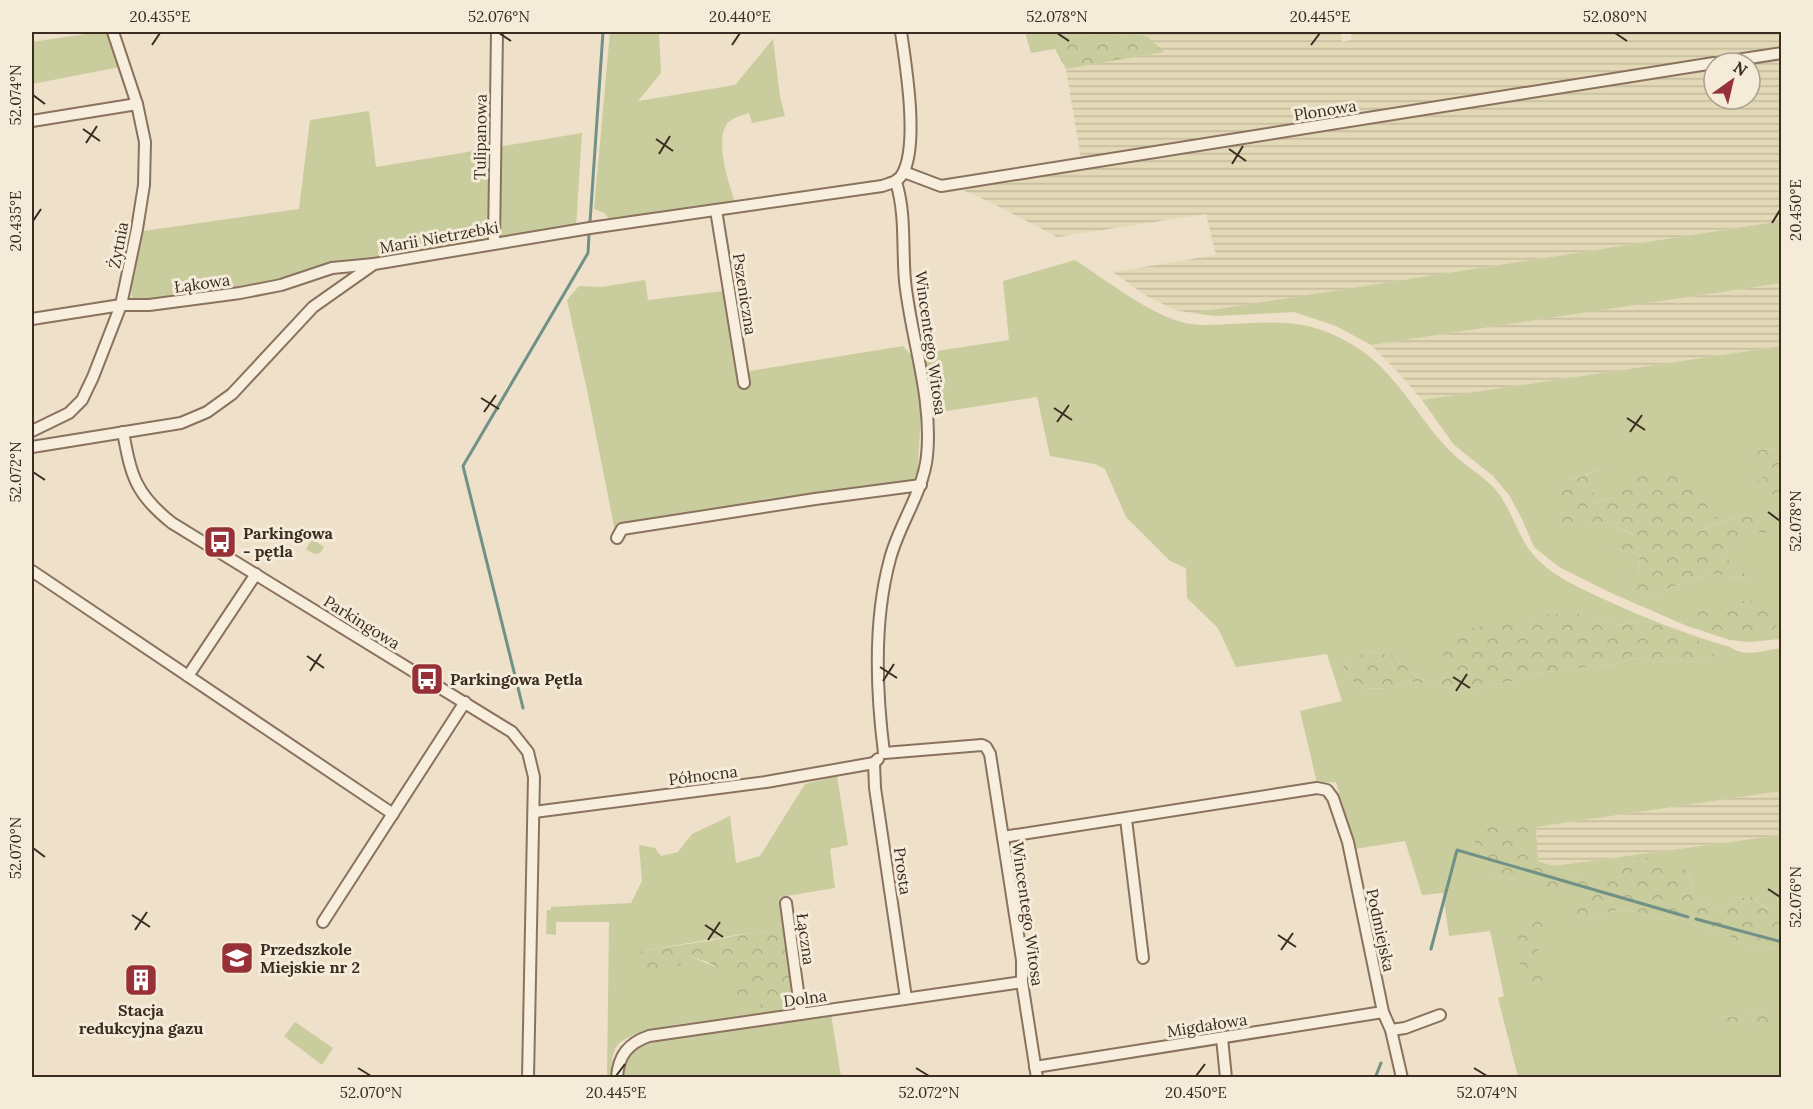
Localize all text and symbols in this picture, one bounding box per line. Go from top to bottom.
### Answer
text: 20.435°E [130,7,190,26]
text: 52.076°N [468,7,530,26]
text: 20.440°E [709,7,771,26]
text: 52.078°N [1026,7,1088,26]
text: 20.445°E [1290,7,1350,26]
text: 52.080°N [1583,7,1647,26]
north arrow [1702,51,1762,111]
text: N [1730,57,1751,80]
text: 52.074°N [6,65,25,125]
street label: Tulipanowa [469,94,491,180]
street label: Plonowa [1292,95,1358,125]
text: 20.450°E [1786,179,1805,241]
text: 20.435°E [6,191,25,251]
street label: Marii Nietrzebki [378,217,500,257]
street label: Żytnia [104,220,132,270]
street label: Pszeniczna [729,252,761,336]
street label: Łąkowa [173,269,231,297]
street label: Wincentego Witosa [911,270,951,416]
text: 52.072°N [6,441,25,503]
text: 52.078°N [1786,490,1805,552]
place label: Parkingowa - pętla [243,523,334,561]
bus stop icon: Parkingowa - pętla [202,524,238,560]
street label: Parkingowa [320,591,404,653]
bus stop icon: Parkingowa Pętla [409,661,445,697]
place label: Parkingowa Pętla [450,669,583,689]
street label: Północna [667,761,739,789]
text: 52.070°N [6,817,25,879]
street label: Wincentego Witosa [1008,841,1048,987]
street label: Prosta [890,846,916,896]
text: 52.076°N [1786,866,1805,928]
street label: Podmiejska [1362,887,1400,973]
street label: Łączna [792,912,820,966]
place label: Przedszkole Miejskie nr 2 [260,939,360,977]
school or university icon: Przedszkole Miejskie nr 2 [219,940,255,976]
building icon: Stacja redukcyjna gazu [123,962,159,998]
street label: Dolna [782,985,828,1011]
place label: Stacja redukcyjna gazu [79,1000,203,1038]
street label: Migdałowa [1166,1009,1248,1041]
text: 52.070°N [340,1083,402,1102]
text: 20.445°E [586,1083,646,1102]
text: 52.072°N [898,1083,960,1102]
text: 20.450°E [1165,1083,1227,1102]
text: 52.074°N [1457,1083,1517,1102]

